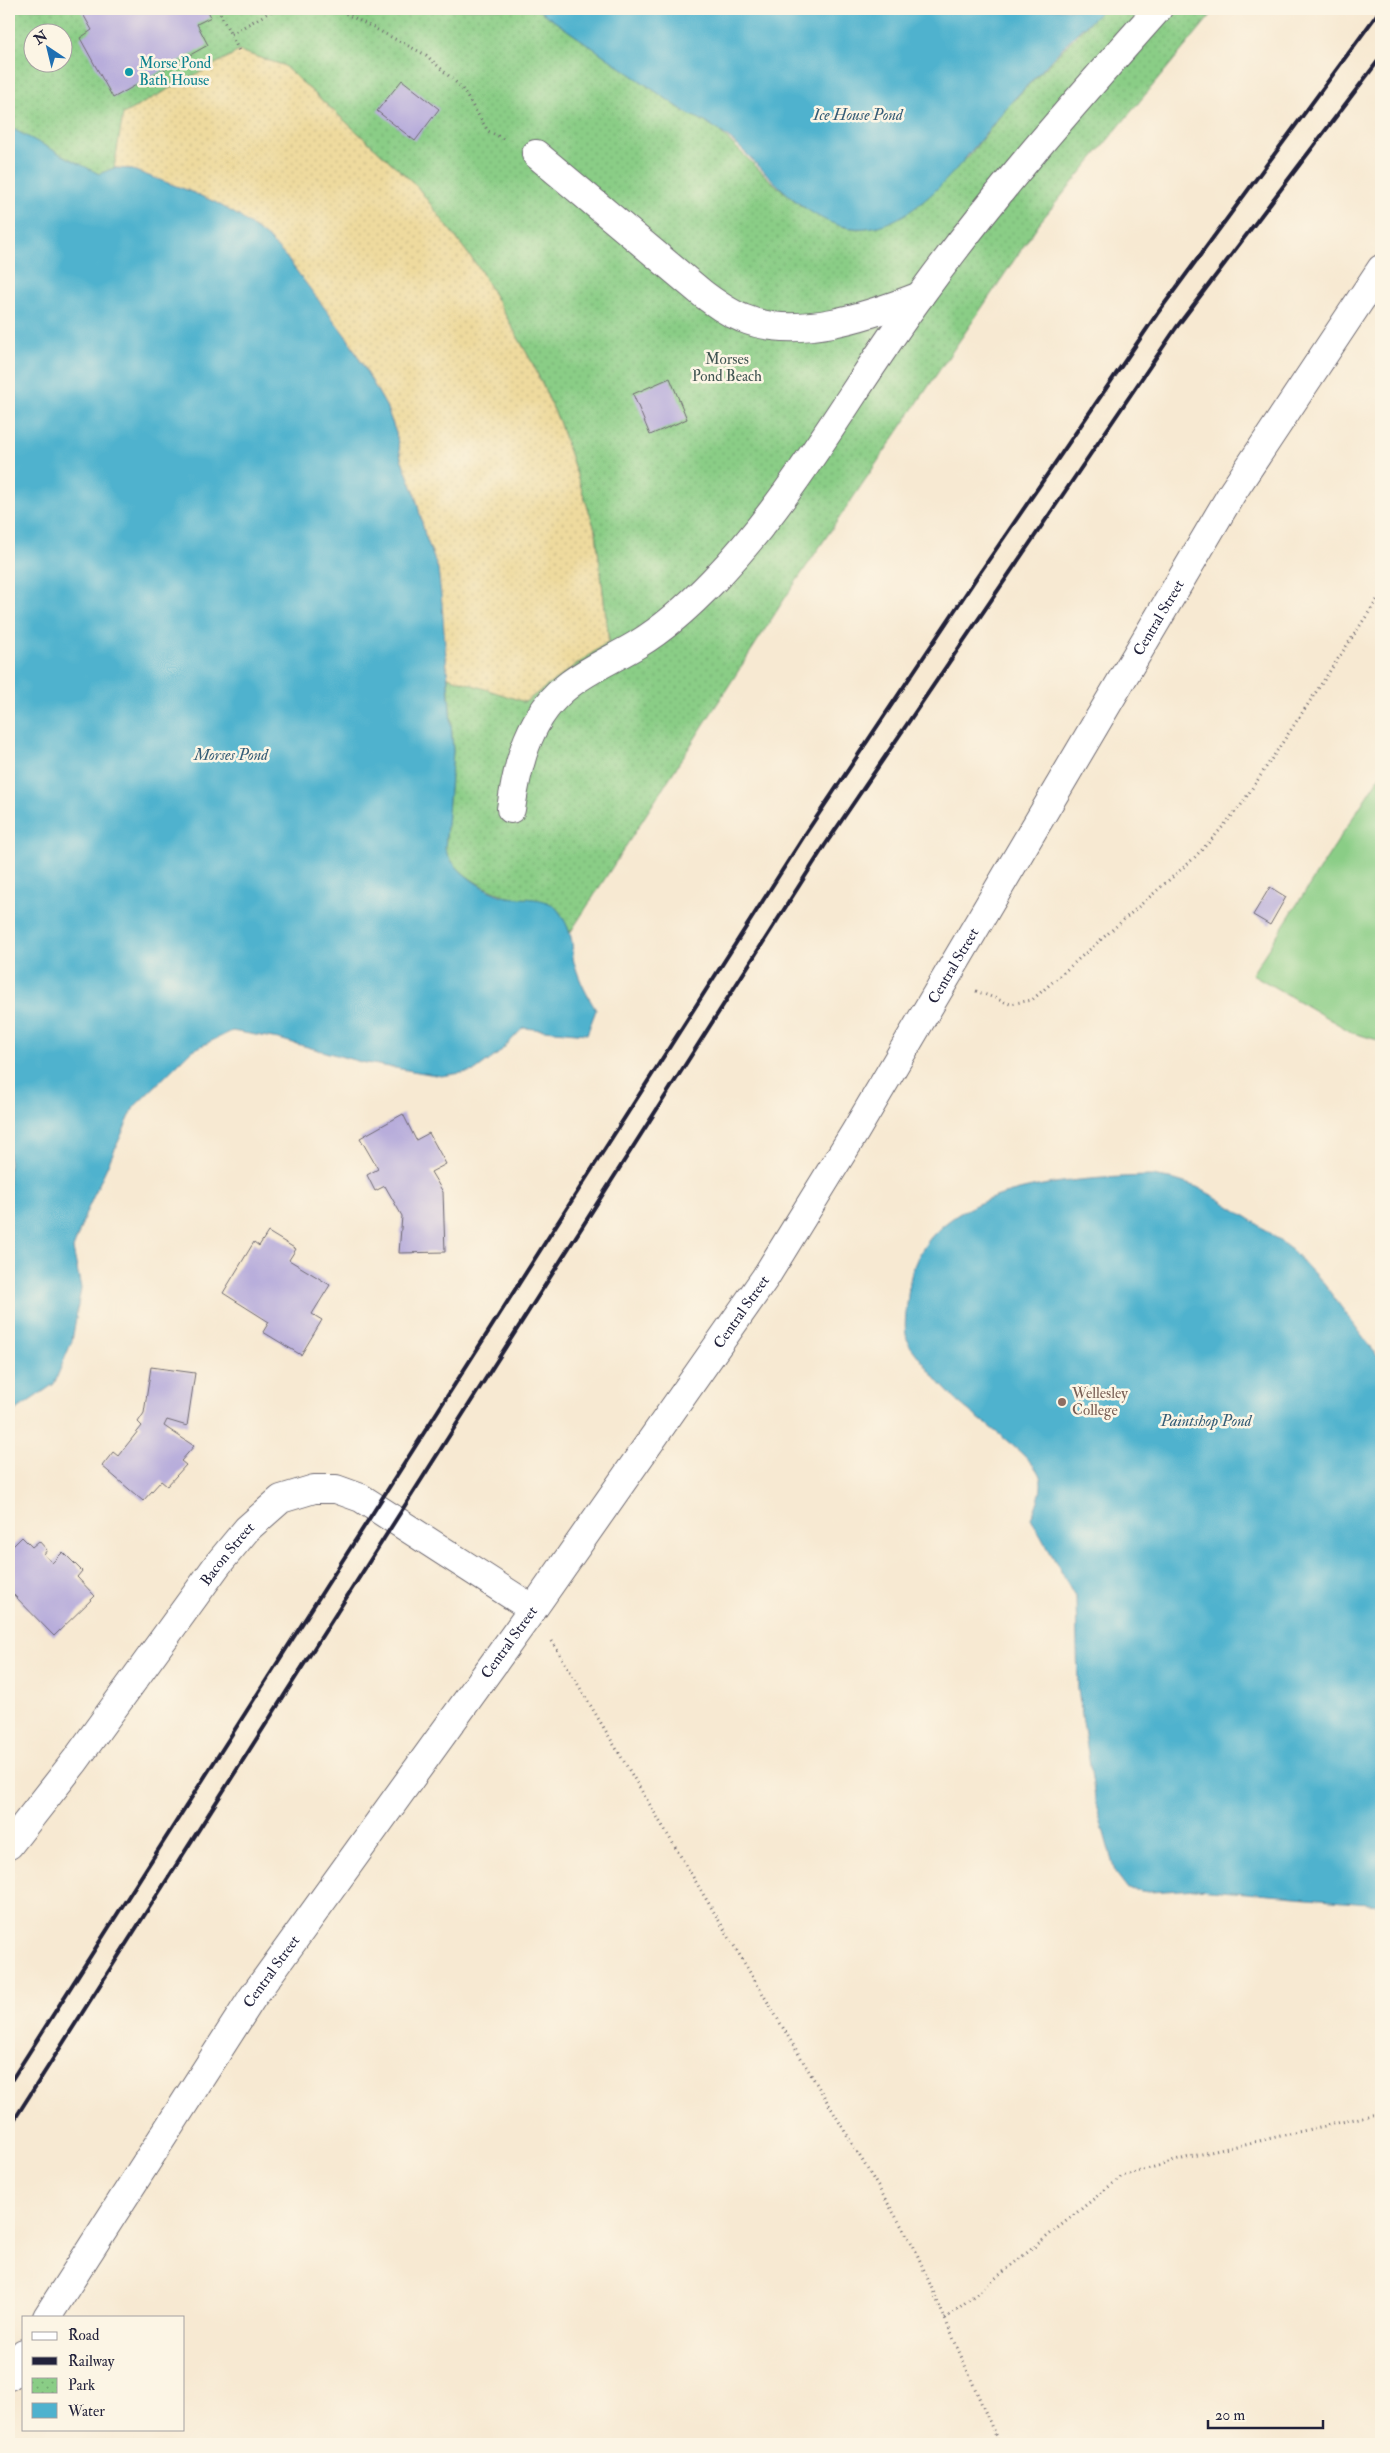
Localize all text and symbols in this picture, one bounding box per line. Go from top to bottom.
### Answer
north arrow [22,22,72,72]
text: N [30,27,51,49]
place label: Morse Pond Bath House [139,54,212,90]
marker: Morse Pond Bath House [123,66,135,78]
water label: Ice House Pond [812,105,904,125]
park label: Morses Pond Beach [692,350,762,386]
street label: Central Street [1129,576,1188,659]
water label: Morses Pond [193,745,269,765]
street label: Central Street [923,924,983,1007]
street label: Central Street [709,1272,773,1352]
place label: Wellesley College [1071,1384,1128,1420]
marker: Wellesley College [1056,1396,1068,1408]
water label: Paintshop Pond [1160,1411,1253,1431]
street label: Bacon Street [196,1518,258,1589]
street label: Central Street [476,1602,542,1682]
street label: Central Street [239,1931,304,2011]
legend [22,2316,185,2430]
text: Road [68,2326,100,2345]
text: Railway [68,2352,115,2371]
text: Park [68,2376,95,2395]
scale bar [1208,2398,1322,2430]
text: Water [67,2402,105,2421]
text: 20 m [1215,2406,1245,2425]

